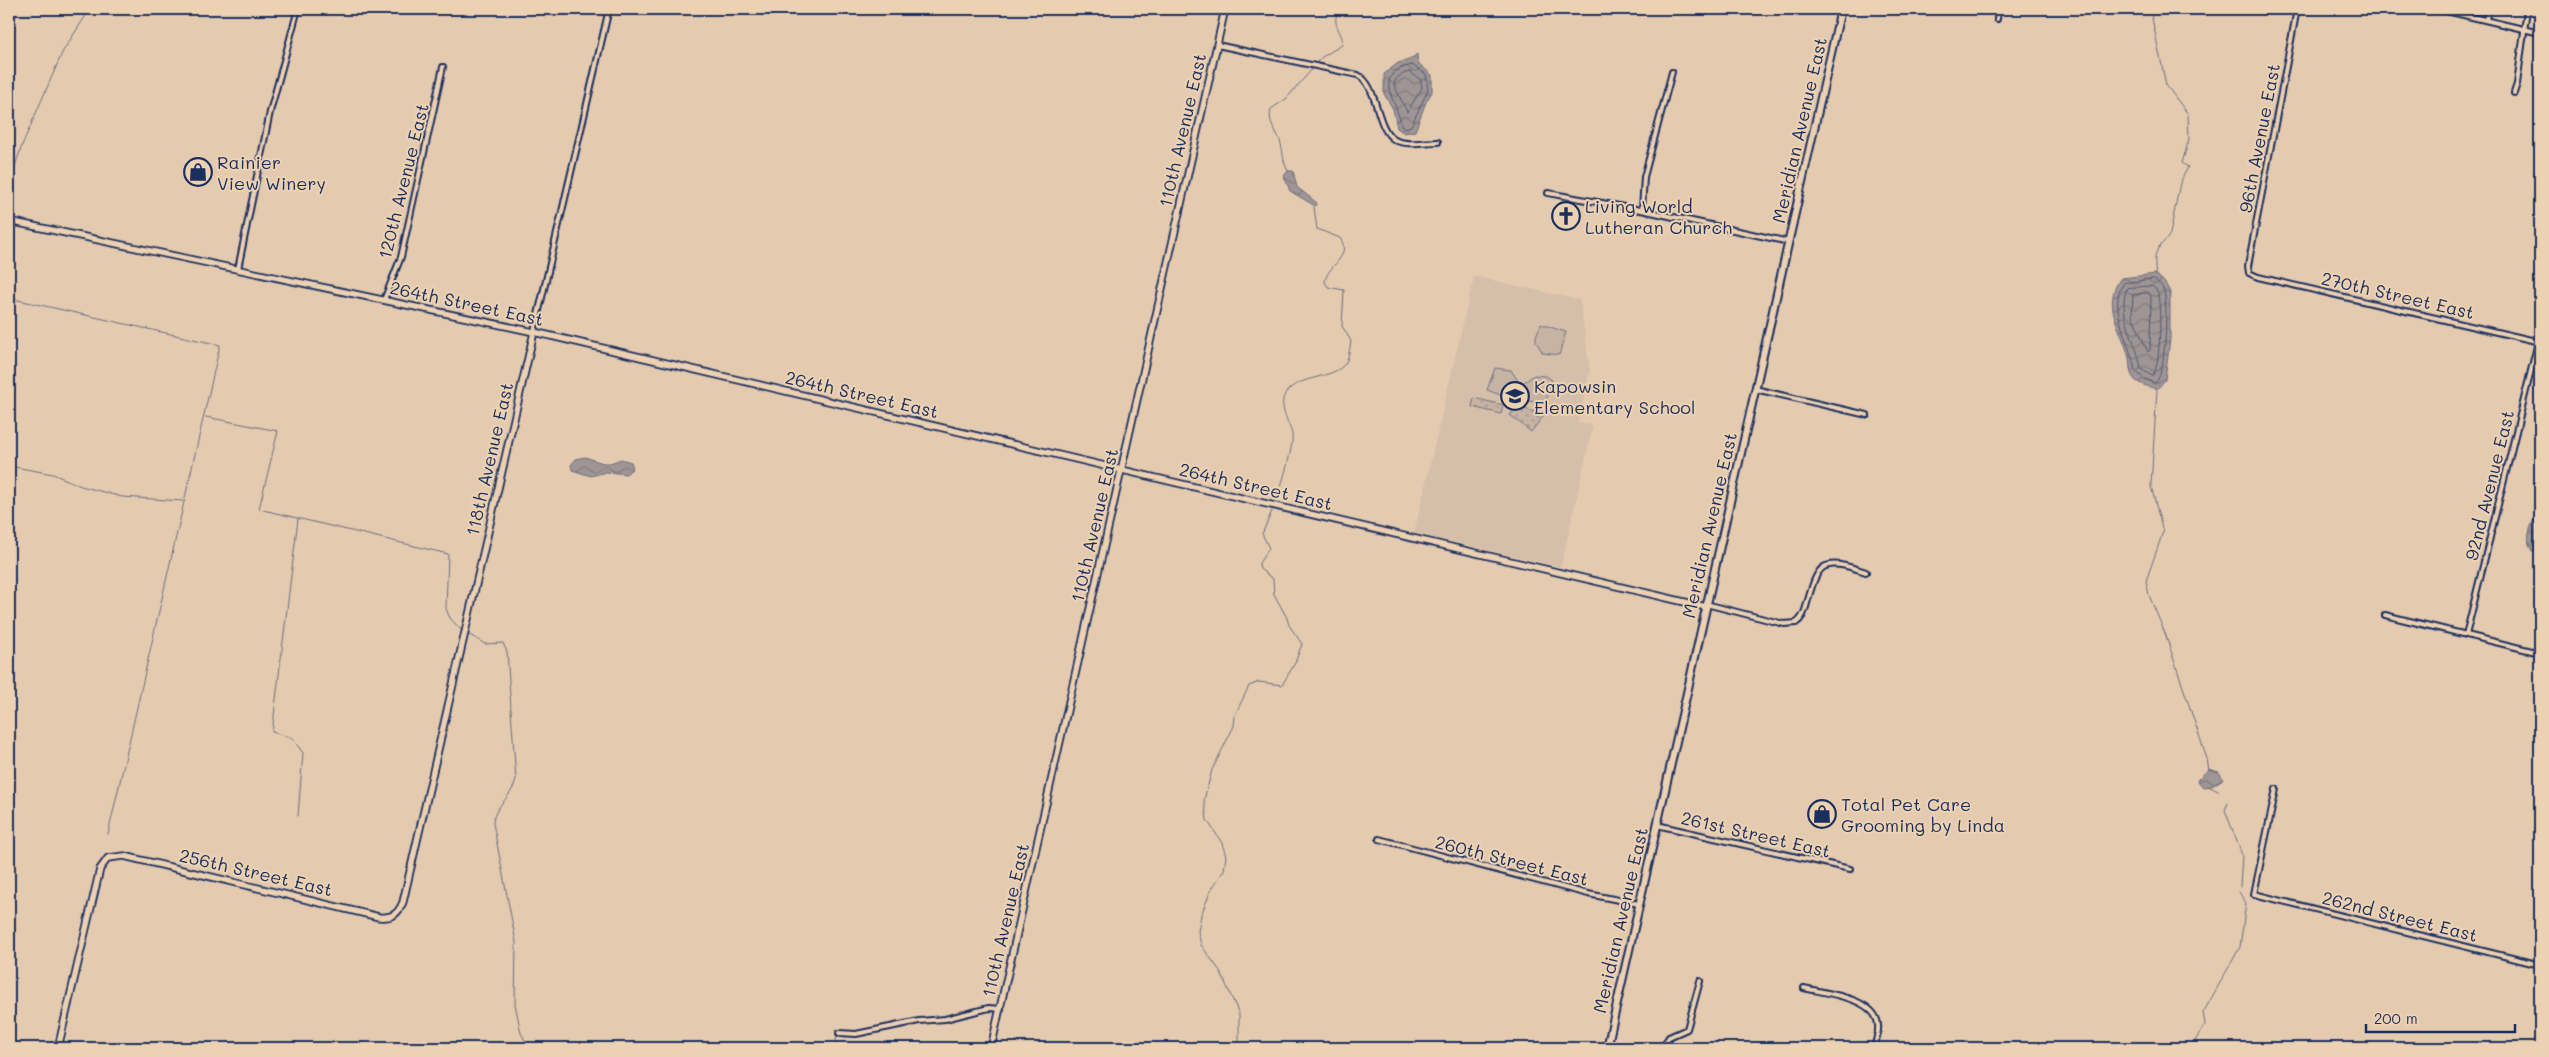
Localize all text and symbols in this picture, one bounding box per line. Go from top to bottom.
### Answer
street label: Meridian Avenue East [1766,35,1832,225]
street label: 110th Avenue East [1153,51,1211,209]
street label: 96th Avenue East [2233,61,2285,215]
street label: 120th Avenue East [372,101,434,261]
place label: Rainier View Winery [217,150,326,195]
shop icon: Rainier View Winery [183,157,213,187]
place label: Living World Lutheran Church [1585,194,1732,239]
church icon: Living World Lutheran Church [1551,201,1581,231]
street label: 270th Street East [2319,266,2477,324]
street label: 264th Street East [388,275,546,331]
street label: 264th Street East [783,365,941,423]
place label: Kapowsin Elementary School [1534,374,1696,419]
street label: 118th Avenue East [460,380,518,538]
school or university icon: Kapowsin Elementary School [1500,381,1530,411]
street label: 92nd Avenue East [2459,407,2519,563]
street label: Meridian Avenue East [1676,430,1742,620]
street label: 110th Avenue East [1065,446,1123,604]
street label: 264th Street East [1177,457,1335,515]
place label: Total Pet Care Grooming by Linda [1841,792,2005,837]
shop icon: Total Pet Care Grooming by Linda [1807,799,1837,829]
street label: 261st Street East [1679,805,1833,863]
street label: Meridian Avenue East [1587,825,1653,1015]
street label: 260th Street East [1433,829,1591,891]
street label: 110th Avenue East [976,841,1034,999]
street label: 256th Street East [177,843,335,901]
street label: 262nd Street East [2320,885,2480,947]
scale bar [2366,1002,2515,1034]
text: 200 m [2374,1008,2418,1028]

